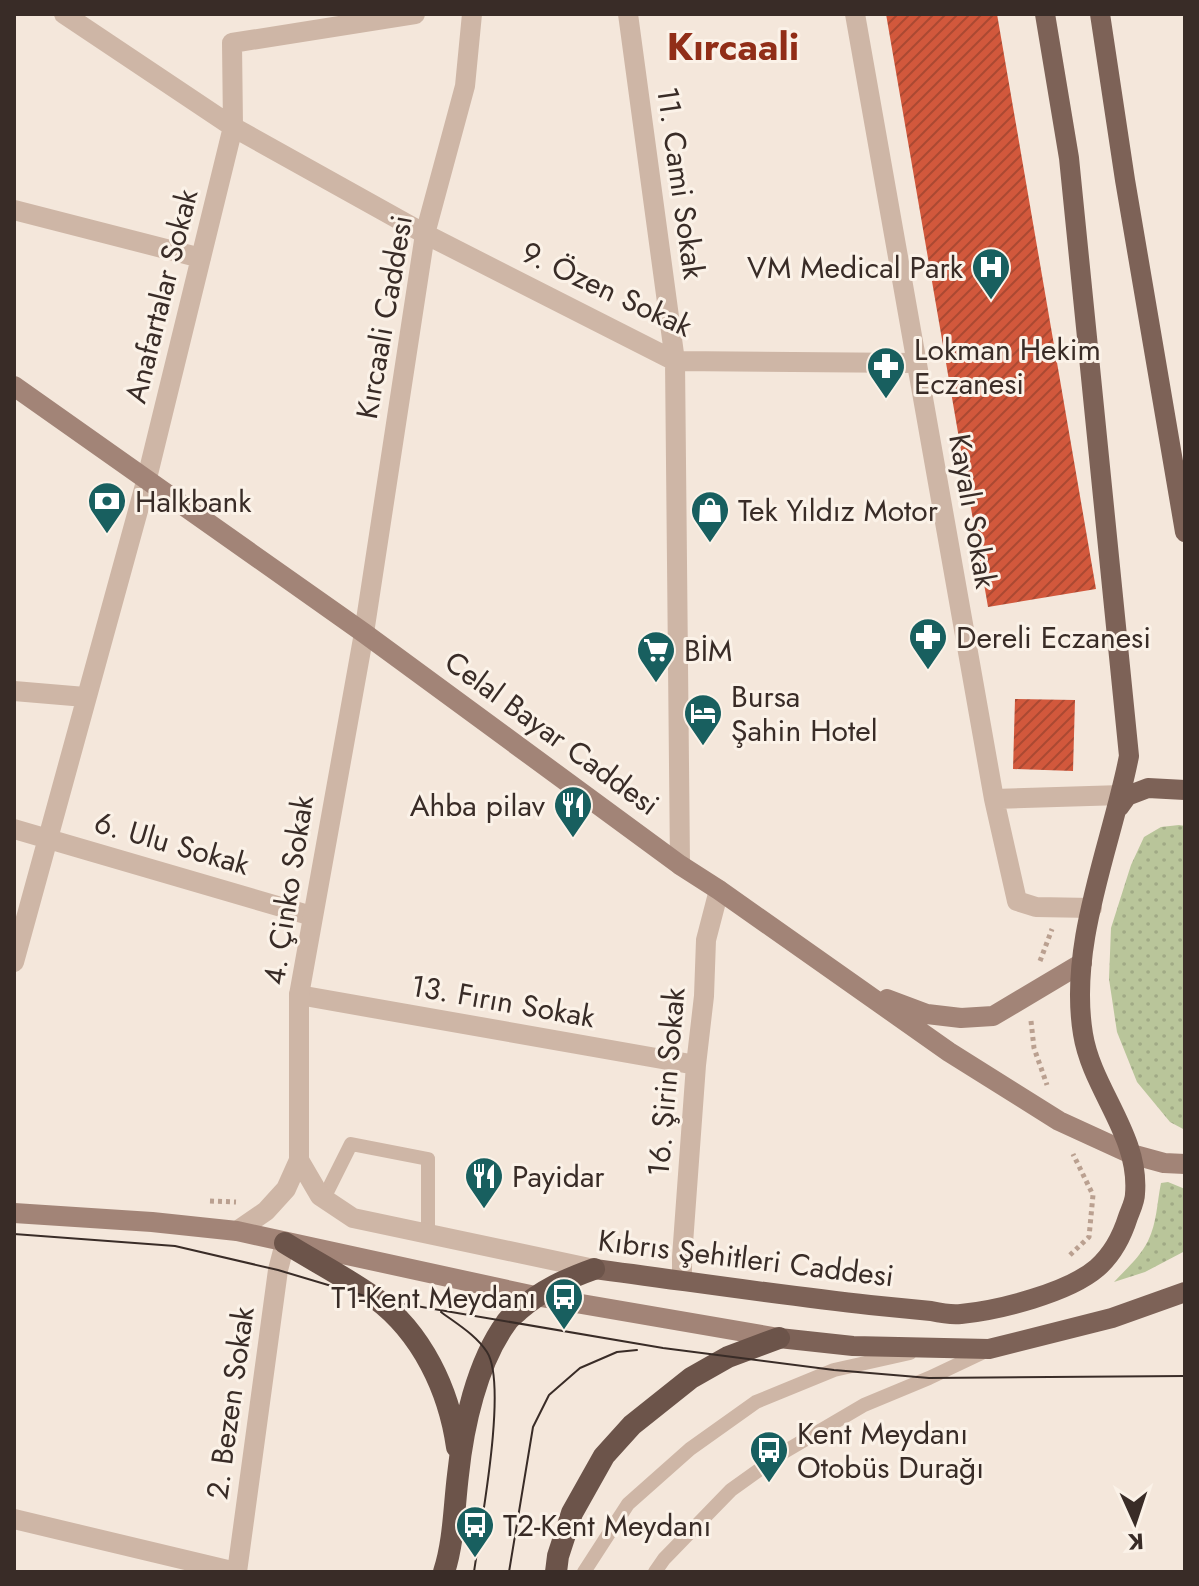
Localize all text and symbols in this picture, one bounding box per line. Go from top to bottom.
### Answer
district label: Kırcaali [667,19,799,74]
street label: 11. Cami Sokak [646,84,716,283]
street label: Anafartalar Sokak [114,184,209,408]
street label: Kırcaali Caddesi [345,212,423,422]
street label: 9. Özen Sokak [514,231,700,348]
place label: VM Medical Park [747,246,964,289]
hospital icon: VM Medical Park [970,246,1012,301]
place label: Lokman Hekim Eczanesi [914,328,1101,405]
pharmacy icon: Lokman Hekim Eczanesi [865,345,907,400]
street label: Kayalı Sokak [938,430,1008,592]
bank icon: Halkbank [86,480,128,535]
place label: Halkbank [135,480,252,523]
shop icon: Tek Yıldız Motor [689,489,731,544]
place label: Tek Yıldız Motor [738,489,939,532]
pharmacy icon: Dereli Eczanesi [907,616,949,671]
place label: Dereli Eczanesi [956,616,1151,659]
supermarket icon: BİM [635,629,677,684]
place label: BİM [684,629,732,672]
street label: Celal Bayar Caddesi [436,640,668,826]
place label: Bursa Şahin Hotel [731,675,878,752]
hotel icon: Bursa Şahin Hotel [682,692,724,747]
place label: Ahba pilav [410,784,546,827]
restaurant icon: Ahba pilav [552,784,594,839]
street label: 4. Çinko Sokak [252,791,324,988]
street label: 6. Ulu Sokak [89,800,255,886]
street label: 13. Fırın Sokak [408,964,599,1038]
street label: 16. Şirin Sokak [636,985,696,1178]
restaurant icon: Payidar [463,1155,505,1210]
place label: Payidar [512,1155,605,1198]
street label: Kıbrıs Şehitleri Caddesi [596,1219,896,1297]
place label: T1-Kent Meydanı [331,1276,536,1319]
bus stop icon: T1-Kent Meydanı [543,1276,585,1331]
street label: 2. Bezen Sokak [195,1303,265,1502]
place label: Kent Meydanı Otobüs Durağı [797,1412,984,1489]
bus stop icon: Kent Meydanı Otobüs Durağı [748,1429,790,1484]
north arrow [1095,1482,1175,1562]
bus stop icon: T2-Kent Meydanı [454,1504,496,1559]
place label: T2-Kent Meydanı [503,1504,711,1547]
text: K [1127,1526,1145,1558]

